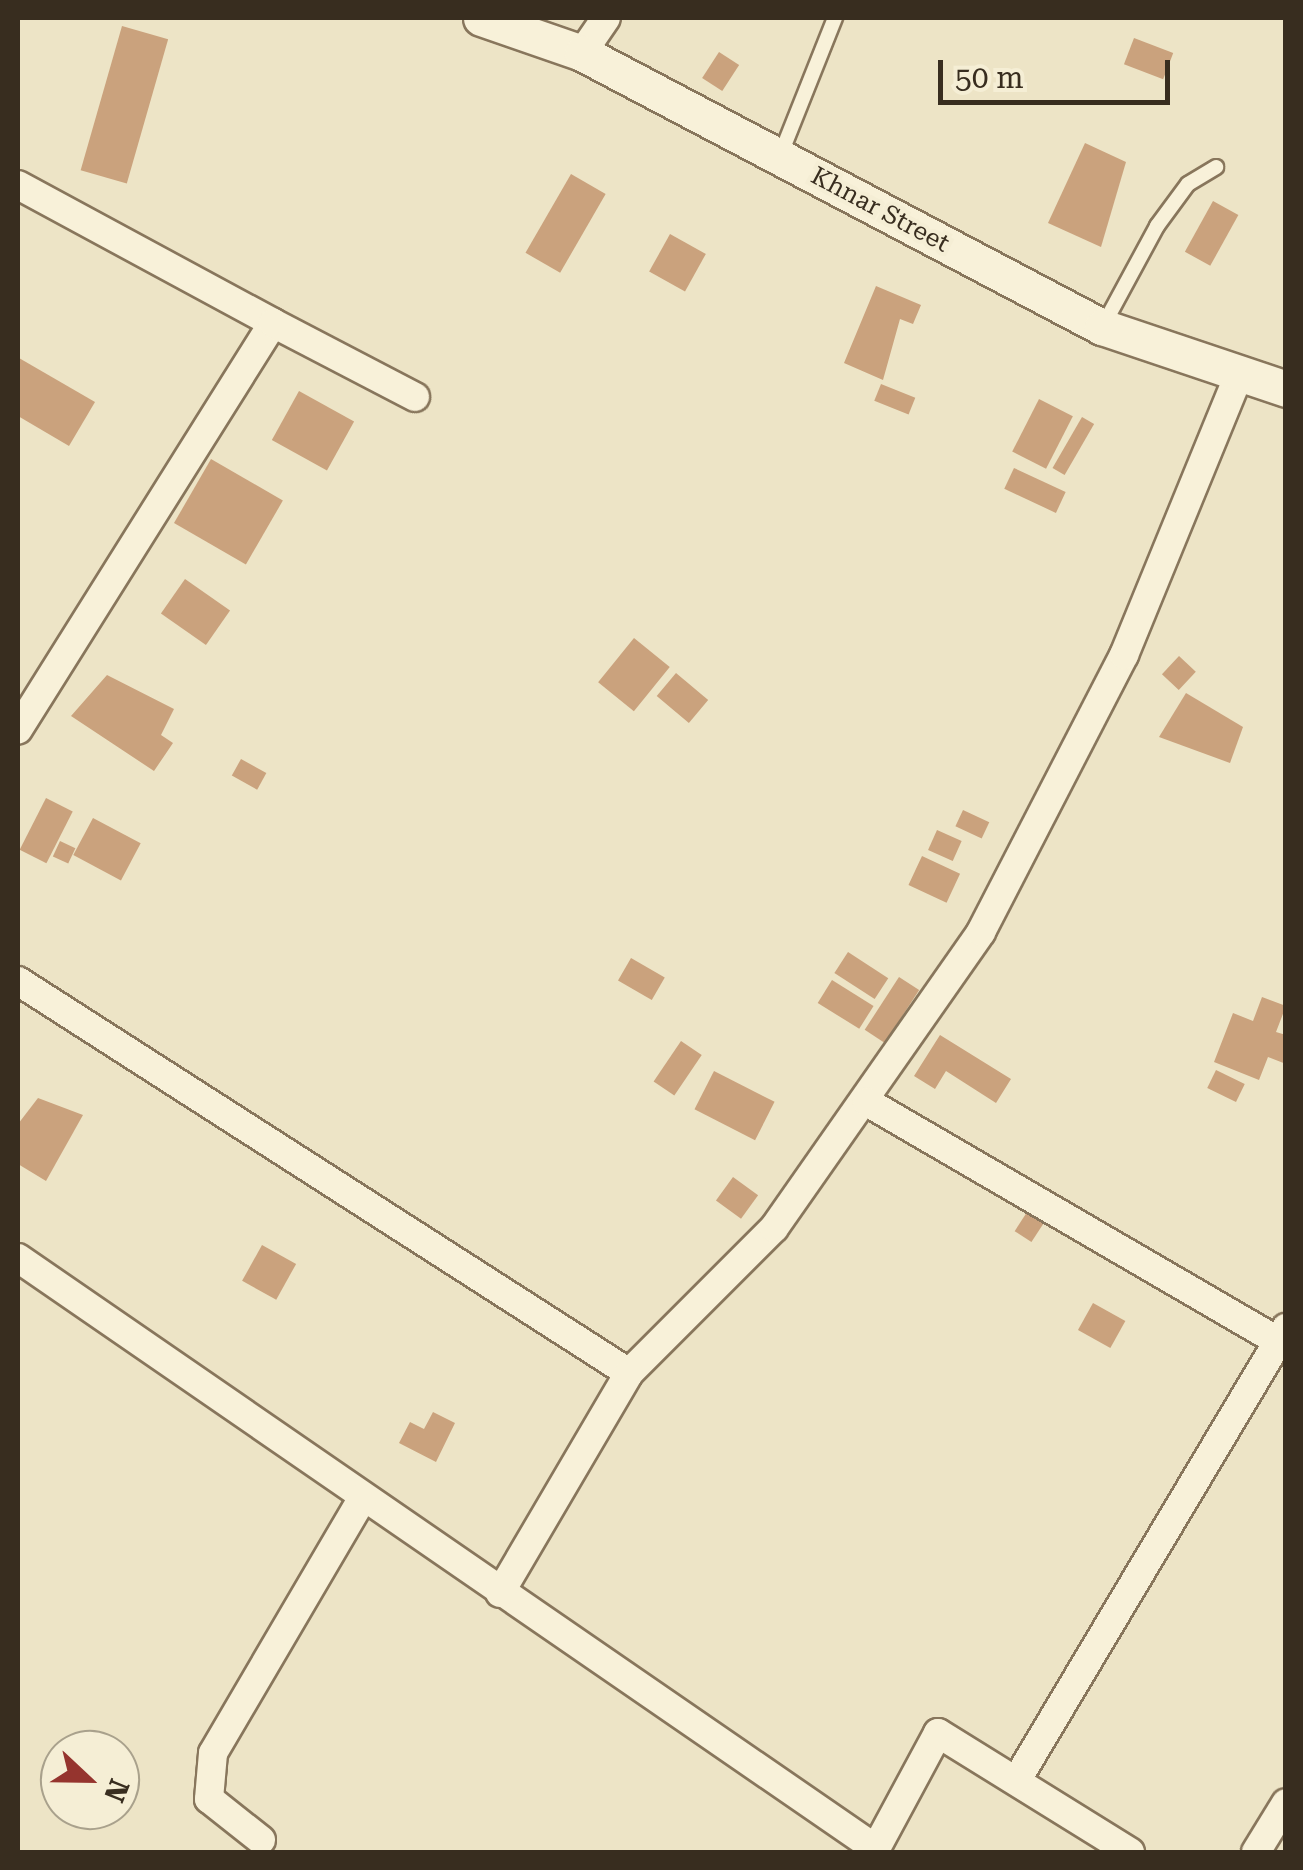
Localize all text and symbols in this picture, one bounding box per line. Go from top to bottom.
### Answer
scale bar [943,40,1176,102]
text: 50 m [955,60,1024,95]
street label: Khnar Street [806,161,954,259]
north arrow [40,1730,140,1830]
text: N [97,1774,136,1807]

